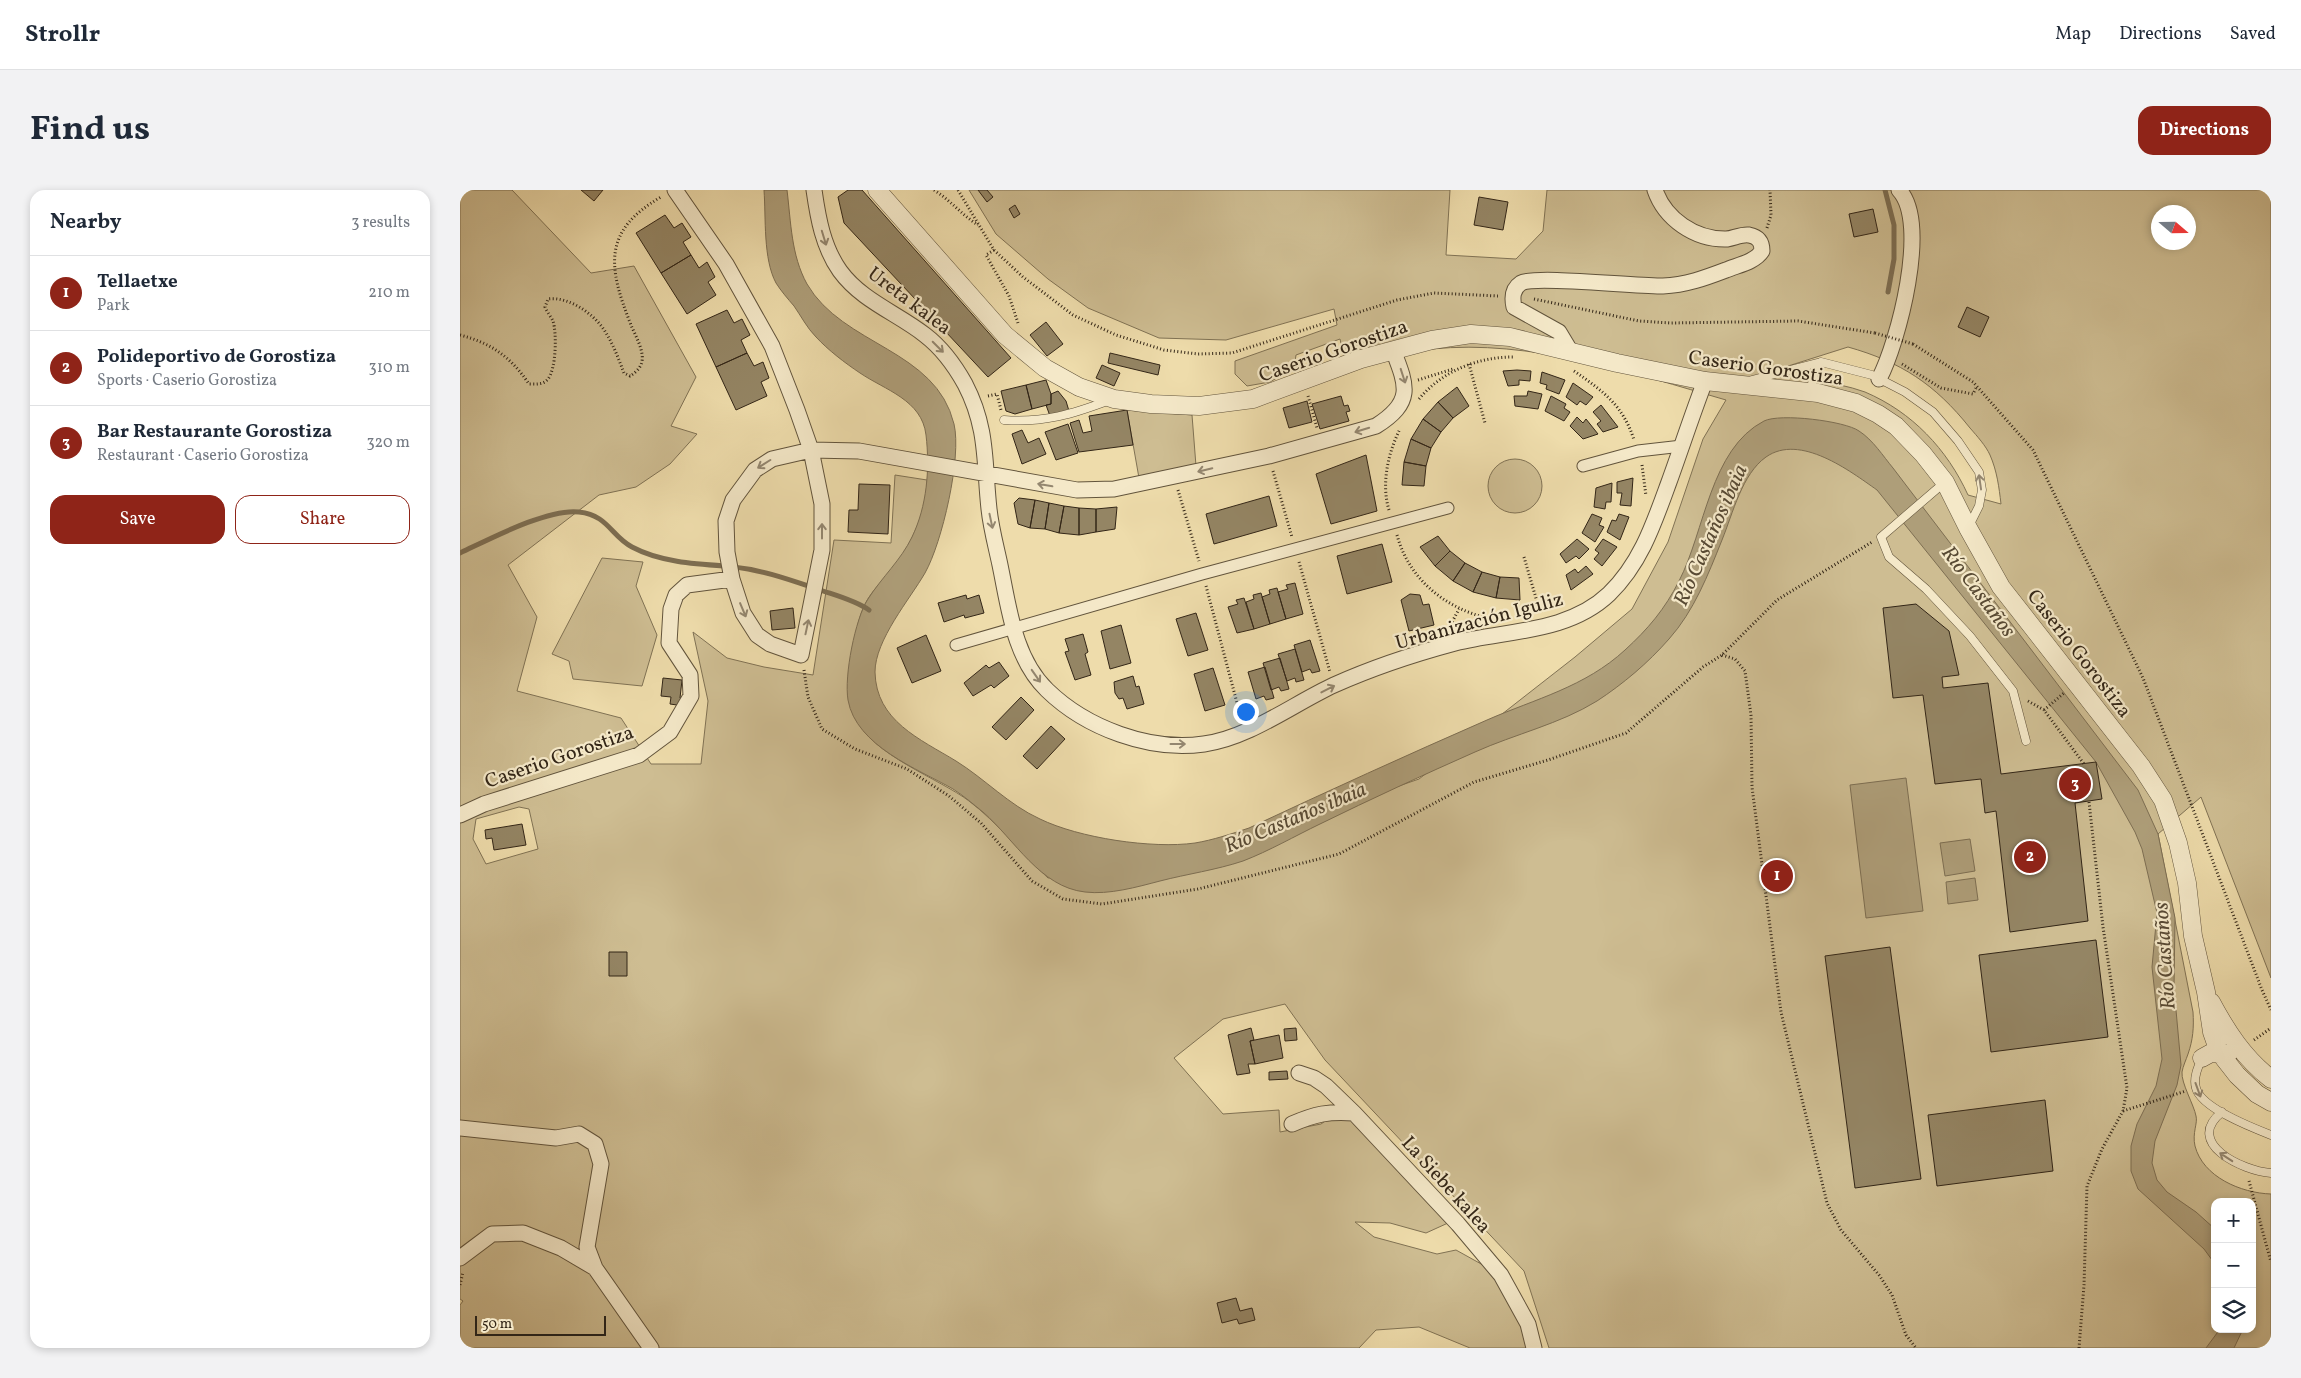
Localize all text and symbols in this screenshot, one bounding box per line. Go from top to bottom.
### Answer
text: Strollr [25,18,100,52]
text: Map [2055,22,2091,47]
text: Directions [2119,22,2202,47]
text: Saved [2230,22,2276,47]
text: Find us [30,106,150,154]
button: Directions [2138,106,2271,155]
north arrow [2151,205,2196,250]
text: Nearby [50,208,121,237]
text: 3 results [351,212,410,234]
one-way arrow [820,229,830,245]
street label: Ureta kalea [861,261,957,342]
text: Tellaetxe [97,269,178,295]
text: 1 [63,282,69,304]
text: 210 m [368,282,410,304]
text: Park [97,295,130,317]
street label: Caserio Gorostiza [1255,313,1412,391]
one-way arrow [932,341,944,353]
text: Polideportivo de Gorostiza [97,344,336,370]
street label: Caserio Gorostiza [1687,344,1845,394]
text: 2 [62,357,70,379]
text: 310 m [369,357,410,379]
one-way arrow [1398,368,1408,384]
text: Sports · Caserio Gorostiza [97,370,277,392]
text: Bar Restaurante Gorostiza [97,419,332,445]
one-way arrow [1355,425,1371,435]
text: 3 [62,432,70,454]
text: 320 m [366,432,410,454]
text: Restaurant · Caserio Gorostiza [97,445,309,467]
one-way arrow [758,459,772,469]
water label: Río Castaños ibaia [1667,460,1756,611]
one-way arrow [1197,466,1213,475]
one-way arrow [1975,475,1985,491]
one-way arrow [1037,479,1053,489]
button: Save [50,495,225,544]
button: Share [235,495,410,544]
one-way arrow [987,513,996,529]
one-way arrow [817,523,827,539]
water label: Río Castaños [1934,540,2022,644]
street label: Caserio Gorostiza [2019,584,2137,724]
street label: Urbanización Iguliz [1392,586,1567,658]
one-way arrow [739,602,748,617]
one-way arrow [803,619,812,635]
one-way arrow [1031,669,1041,683]
one-way arrow [1320,683,1335,693]
your location [1233,699,1259,725]
street label: Caserio Gorostiza [481,719,638,797]
one-way arrow [1169,739,1185,749]
pin: 3 [2059,765,2091,803]
water label: Río Castaños ibaia [1220,775,1371,861]
pin: 2 [2014,838,2046,876]
pin: 1 [1761,857,1793,895]
water label: Río Castaños [2147,901,2184,1011]
one-way arrow [2194,1082,2203,1097]
street label: La Siebe kalea [1394,1130,1497,1240]
one-way arrow [2219,1151,2233,1162]
map controls [2211,1198,2256,1333]
button: + [2211,1198,2256,1243]
button: − [2211,1243,2256,1288]
button: layers [2211,1288,2256,1333]
scale bar [475,1313,606,1336]
text: 50 m [482,1315,512,1334]

